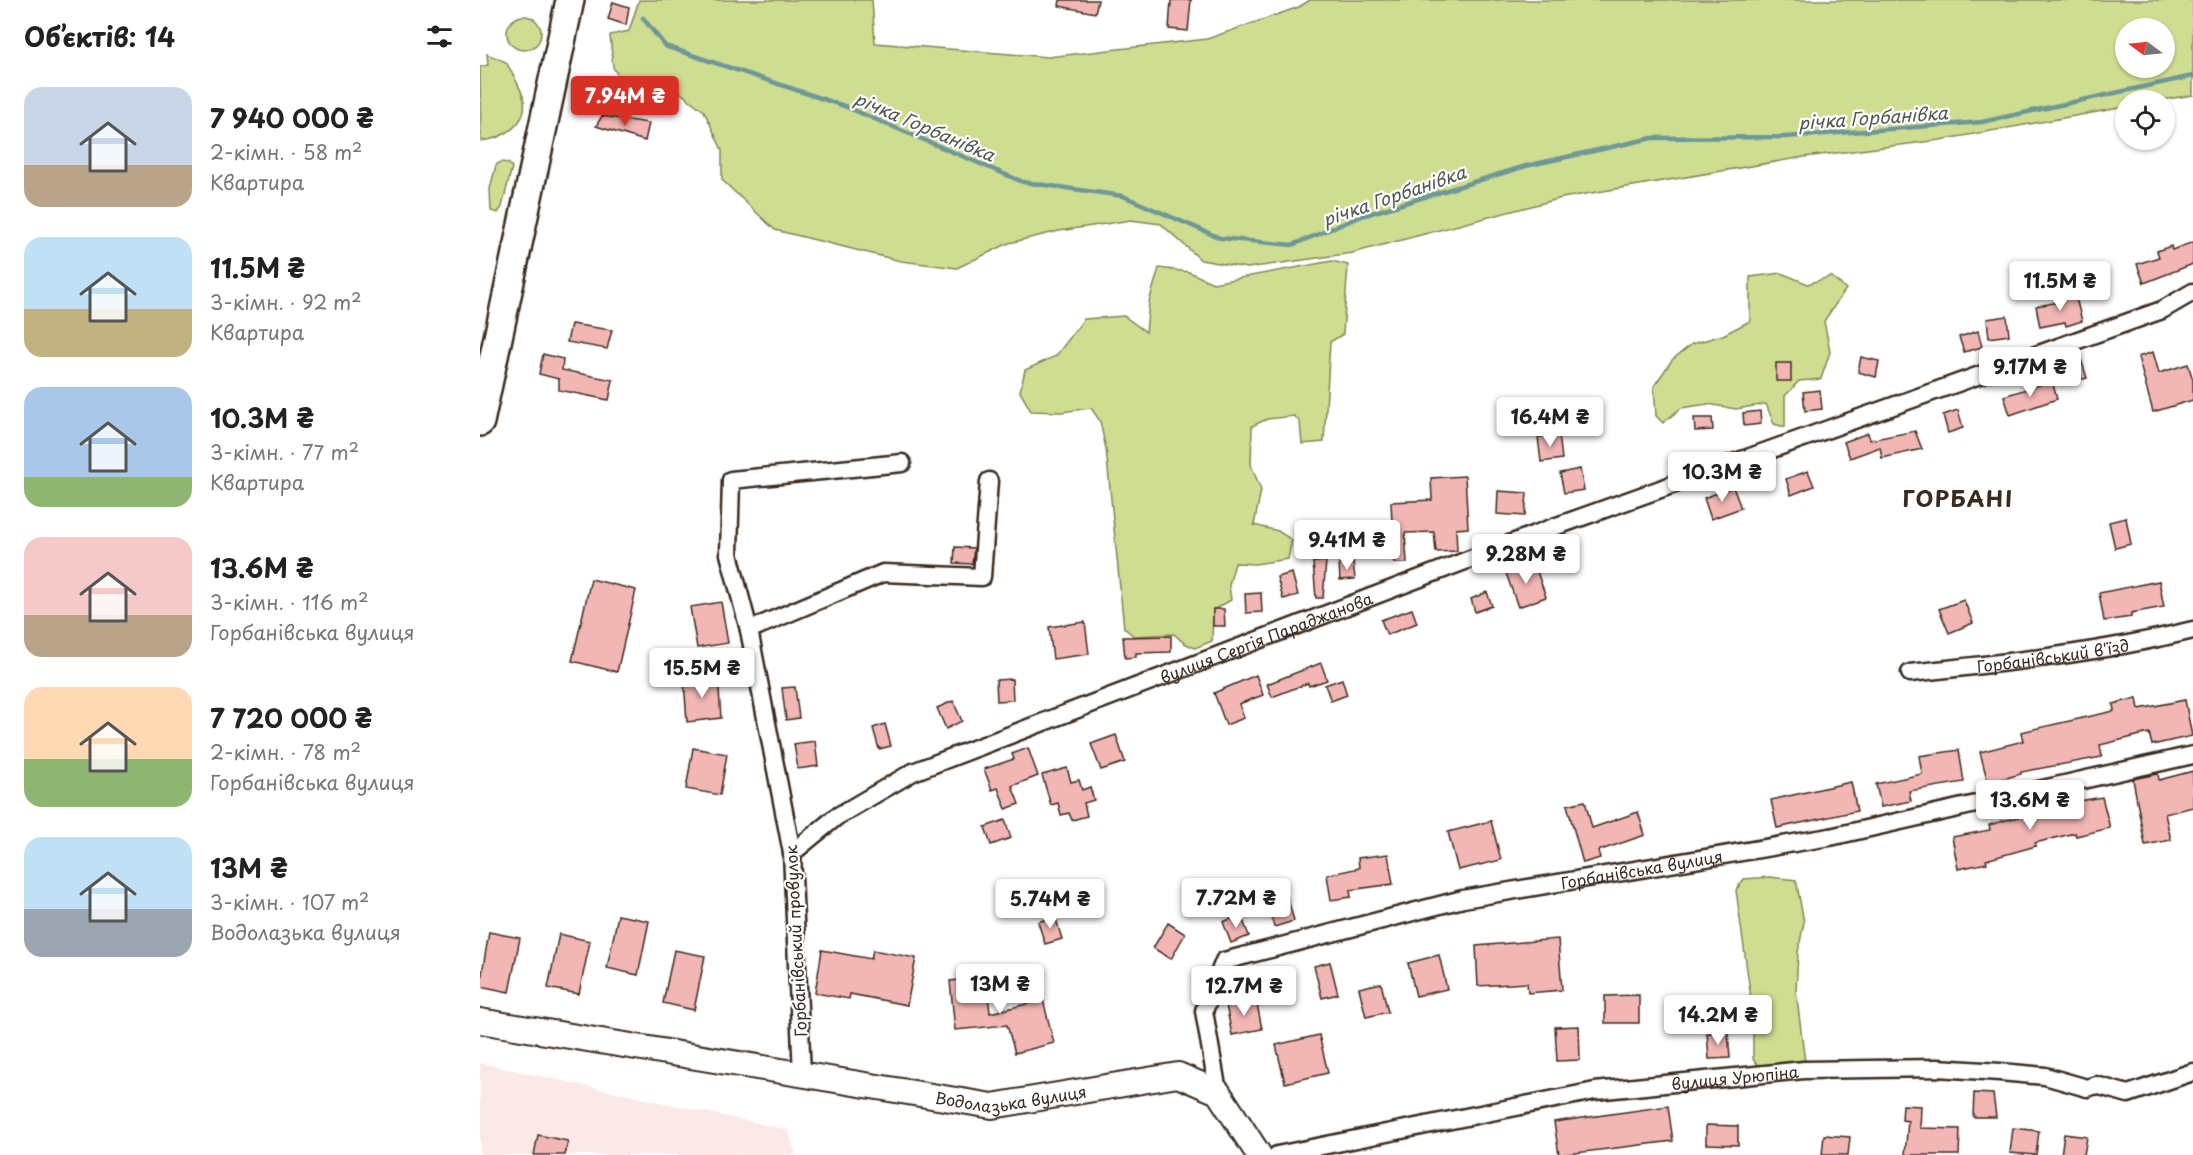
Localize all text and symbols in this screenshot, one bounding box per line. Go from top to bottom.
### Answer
text: Об’єктів: 14 [24,17,175,56]
north arrow [2115,18,2175,78]
map controls [2115,18,2175,150]
icon: filters [423,20,456,53]
pin: 7.94M ₴ [570,76,680,127]
text: 7.94M ₴ [585,80,665,110]
water label: річка Горбанівка [851,84,1000,168]
button: locate [2115,90,2175,150]
text: 7 940 000 ₴ [210,98,374,137]
water label: річка Горбанівка [1797,98,1950,136]
icon: home [72,111,144,183]
text: 2-кімн. · 58 m² [210,137,362,167]
water label: річка Горбанівка [1319,158,1470,232]
text: Квартира [210,167,304,197]
text: 11.5M ₴ [210,248,305,287]
icon: home [72,261,144,333]
pin: 11.5M ₴ [2005,261,2115,312]
text: 11.5M ₴ [2023,265,2097,295]
text: 3-кімн. · 92 m² [210,287,361,317]
text: Квартира [210,317,304,347]
pin: 9.17M ₴ [1975,347,2085,398]
text: 9.17M ₴ [1993,351,2067,381]
pin: 16.4M ₴ [1495,397,1605,448]
text: 10.3M ₴ [210,398,314,437]
text: 16.4M ₴ [1510,401,1590,431]
icon: home [72,411,144,483]
text: 3-кімн. · 77 m² [210,437,359,467]
pin: 10.3M ₴ [1667,452,1777,503]
text: 10.3M ₴ [1682,456,1762,486]
text: Квартира [210,467,304,497]
district label: ГОРБАНІ [1902,481,2014,514]
pin: 9.41M ₴ [1292,520,1402,571]
text: 9.41M ₴ [1308,524,1386,554]
pin: 9.28M ₴ [1471,534,1581,585]
text: 9.28M ₴ [1486,538,1566,568]
text: 13.6M ₴ [210,548,314,587]
icon: home [72,561,144,633]
street label: вулиця Сергія Параджанова [1156,585,1376,689]
text: 3-кімн. · 116 m² [210,587,369,617]
text: Горбанівська вулиця [210,617,415,647]
street label: Горбанівський в'їзд [1975,632,2131,678]
pin: 15.5M ₴ [647,648,757,699]
text: 15.5M ₴ [663,652,741,682]
text: 7 720 000 ₴ [210,698,372,737]
icon: home [72,711,144,783]
text: 2-кімн. · 78 m² [210,737,361,767]
text: Горбанівська вулиця [210,767,415,797]
pin: 13.6M ₴ [1975,780,2085,831]
text: 13.6M ₴ [1990,784,2070,814]
street label: Горбанівська вулиця [1559,843,1724,894]
street label: Горбанівський провулок [778,844,812,1037]
text: 13M ₴ [210,848,288,887]
icon: home [72,861,144,933]
pin: 7.72M ₴ [1181,878,1291,929]
pin: 5.74M ₴ [995,879,1105,930]
text: 7.72M ₴ [1196,882,1276,912]
text: 5.74M ₴ [1009,883,1091,913]
text: 3-кімн. · 107 m² [210,887,369,917]
text: Водолазька вулиця [210,917,401,947]
pin: 13M ₴ [958,964,1042,1015]
pin: 12.7M ₴ [1189,966,1299,1017]
text: 13M ₴ [970,968,1030,998]
text: 12.7M ₴ [1205,970,1283,1000]
pin: 14.2M ₴ [1663,995,1773,1046]
text: 14.2M ₴ [1678,999,1758,1029]
street label: вулиця Урюпіна [1670,1059,1800,1095]
street label: Водолазька вулиця [933,1078,1088,1118]

